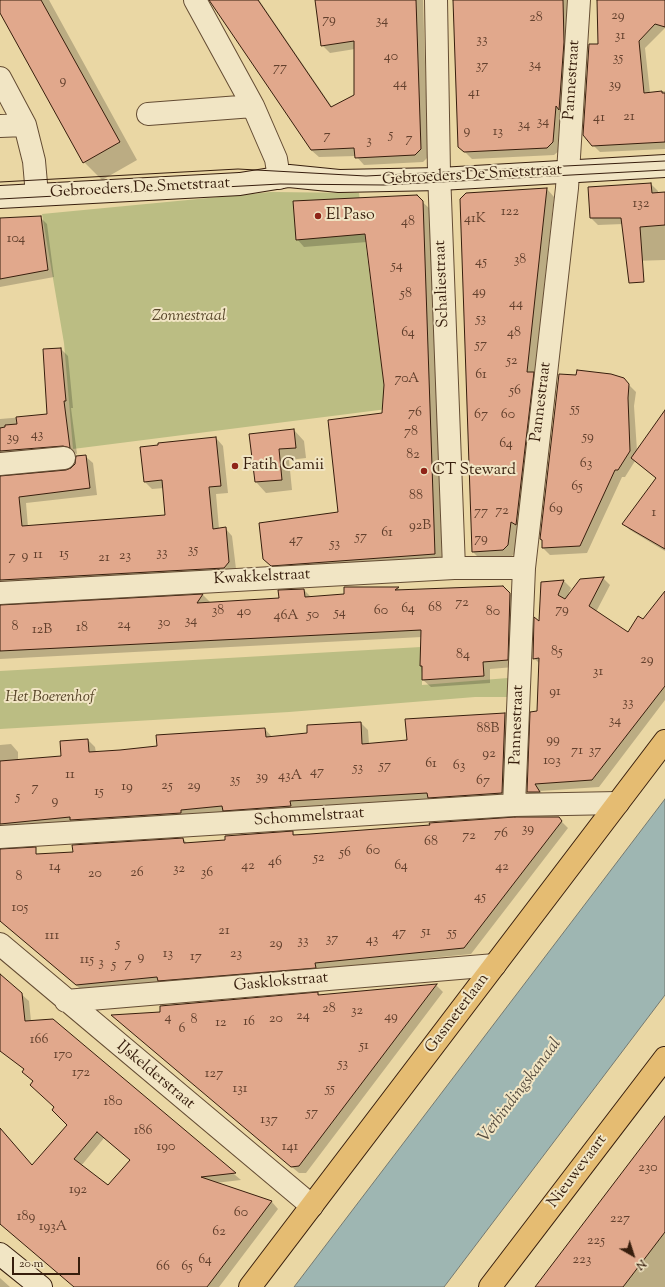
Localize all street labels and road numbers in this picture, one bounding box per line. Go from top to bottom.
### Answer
street label: Pannestraat [561,39,585,121]
street label: Gebroeders De Smetstraat [382,162,562,190]
street label: Gebroeders De Smetstraat [50,175,230,203]
street label: Schaliestraat [432,240,454,328]
street label: Pannestraat [528,361,556,443]
street label: Kwakkelstraat [213,566,311,590]
street label: Pannestraat [507,685,529,765]
street label: Schommelstraat [253,805,365,831]
street label: Gasklokstraat [233,969,329,997]
street label: Gasmeterlaan [422,970,494,1058]
street label: IJskelderstraat [112,1038,198,1114]
street label: Nieuwevaart [544,1132,612,1212]

